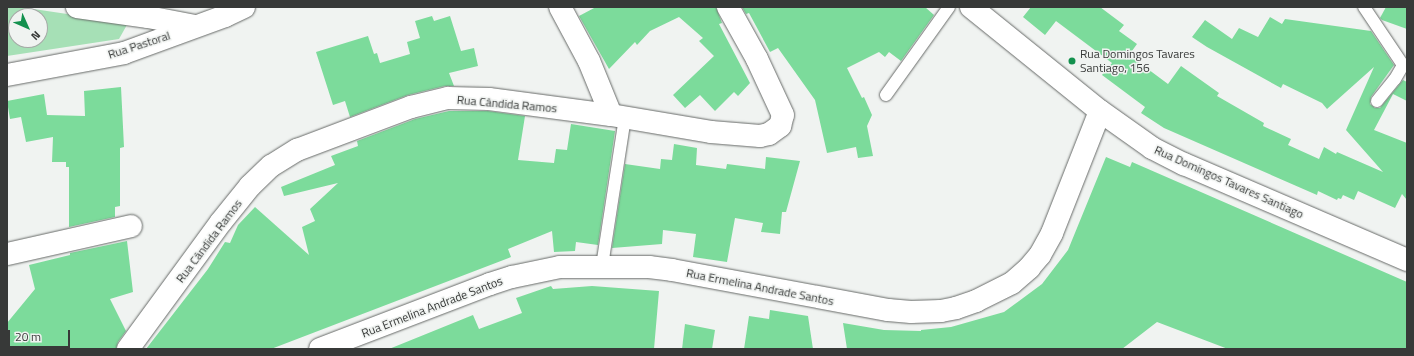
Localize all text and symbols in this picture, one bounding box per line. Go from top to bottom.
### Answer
north arrow [8,8,48,48]
text: N [27,27,44,44]
street label: Rua Pastoral [106,28,172,62]
place label: Rua Domingos Tavares Santiago, 156 [1080,47,1195,75]
marker: Rua Domingos Tavares Santiago, 156 [1067,56,1077,66]
street label: Rua Cândida Ramos [456,92,558,116]
street label: Rua Domingos Tavares Santiago [1152,143,1306,221]
street label: Rua Cândida Ramos [173,196,245,286]
street label: Rua Ermelina Andrade Santos [685,266,835,308]
street label: Rua Ermelina Andrade Santos [359,273,505,341]
scale bar [10,322,72,348]
text: 20 m [15,327,41,346]

